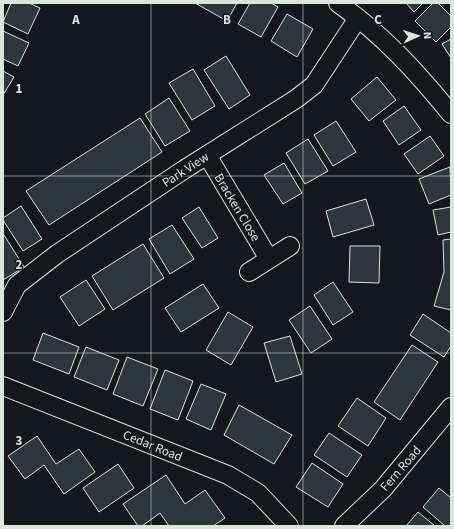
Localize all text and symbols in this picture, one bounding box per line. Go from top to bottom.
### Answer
text: A [71,11,80,29]
text: B [223,11,231,29]
text: C [374,11,382,29]
north arrow [398,16,438,56]
text: N [420,31,435,40]
text: 1 [16,80,23,98]
street label: Park View [159,148,213,192]
street label: Bracken Close [210,170,265,245]
text: 2 [16,256,23,274]
street label: Cedar Road [120,426,185,466]
text: 3 [16,432,23,450]
street label: Fern Road [376,442,426,495]

